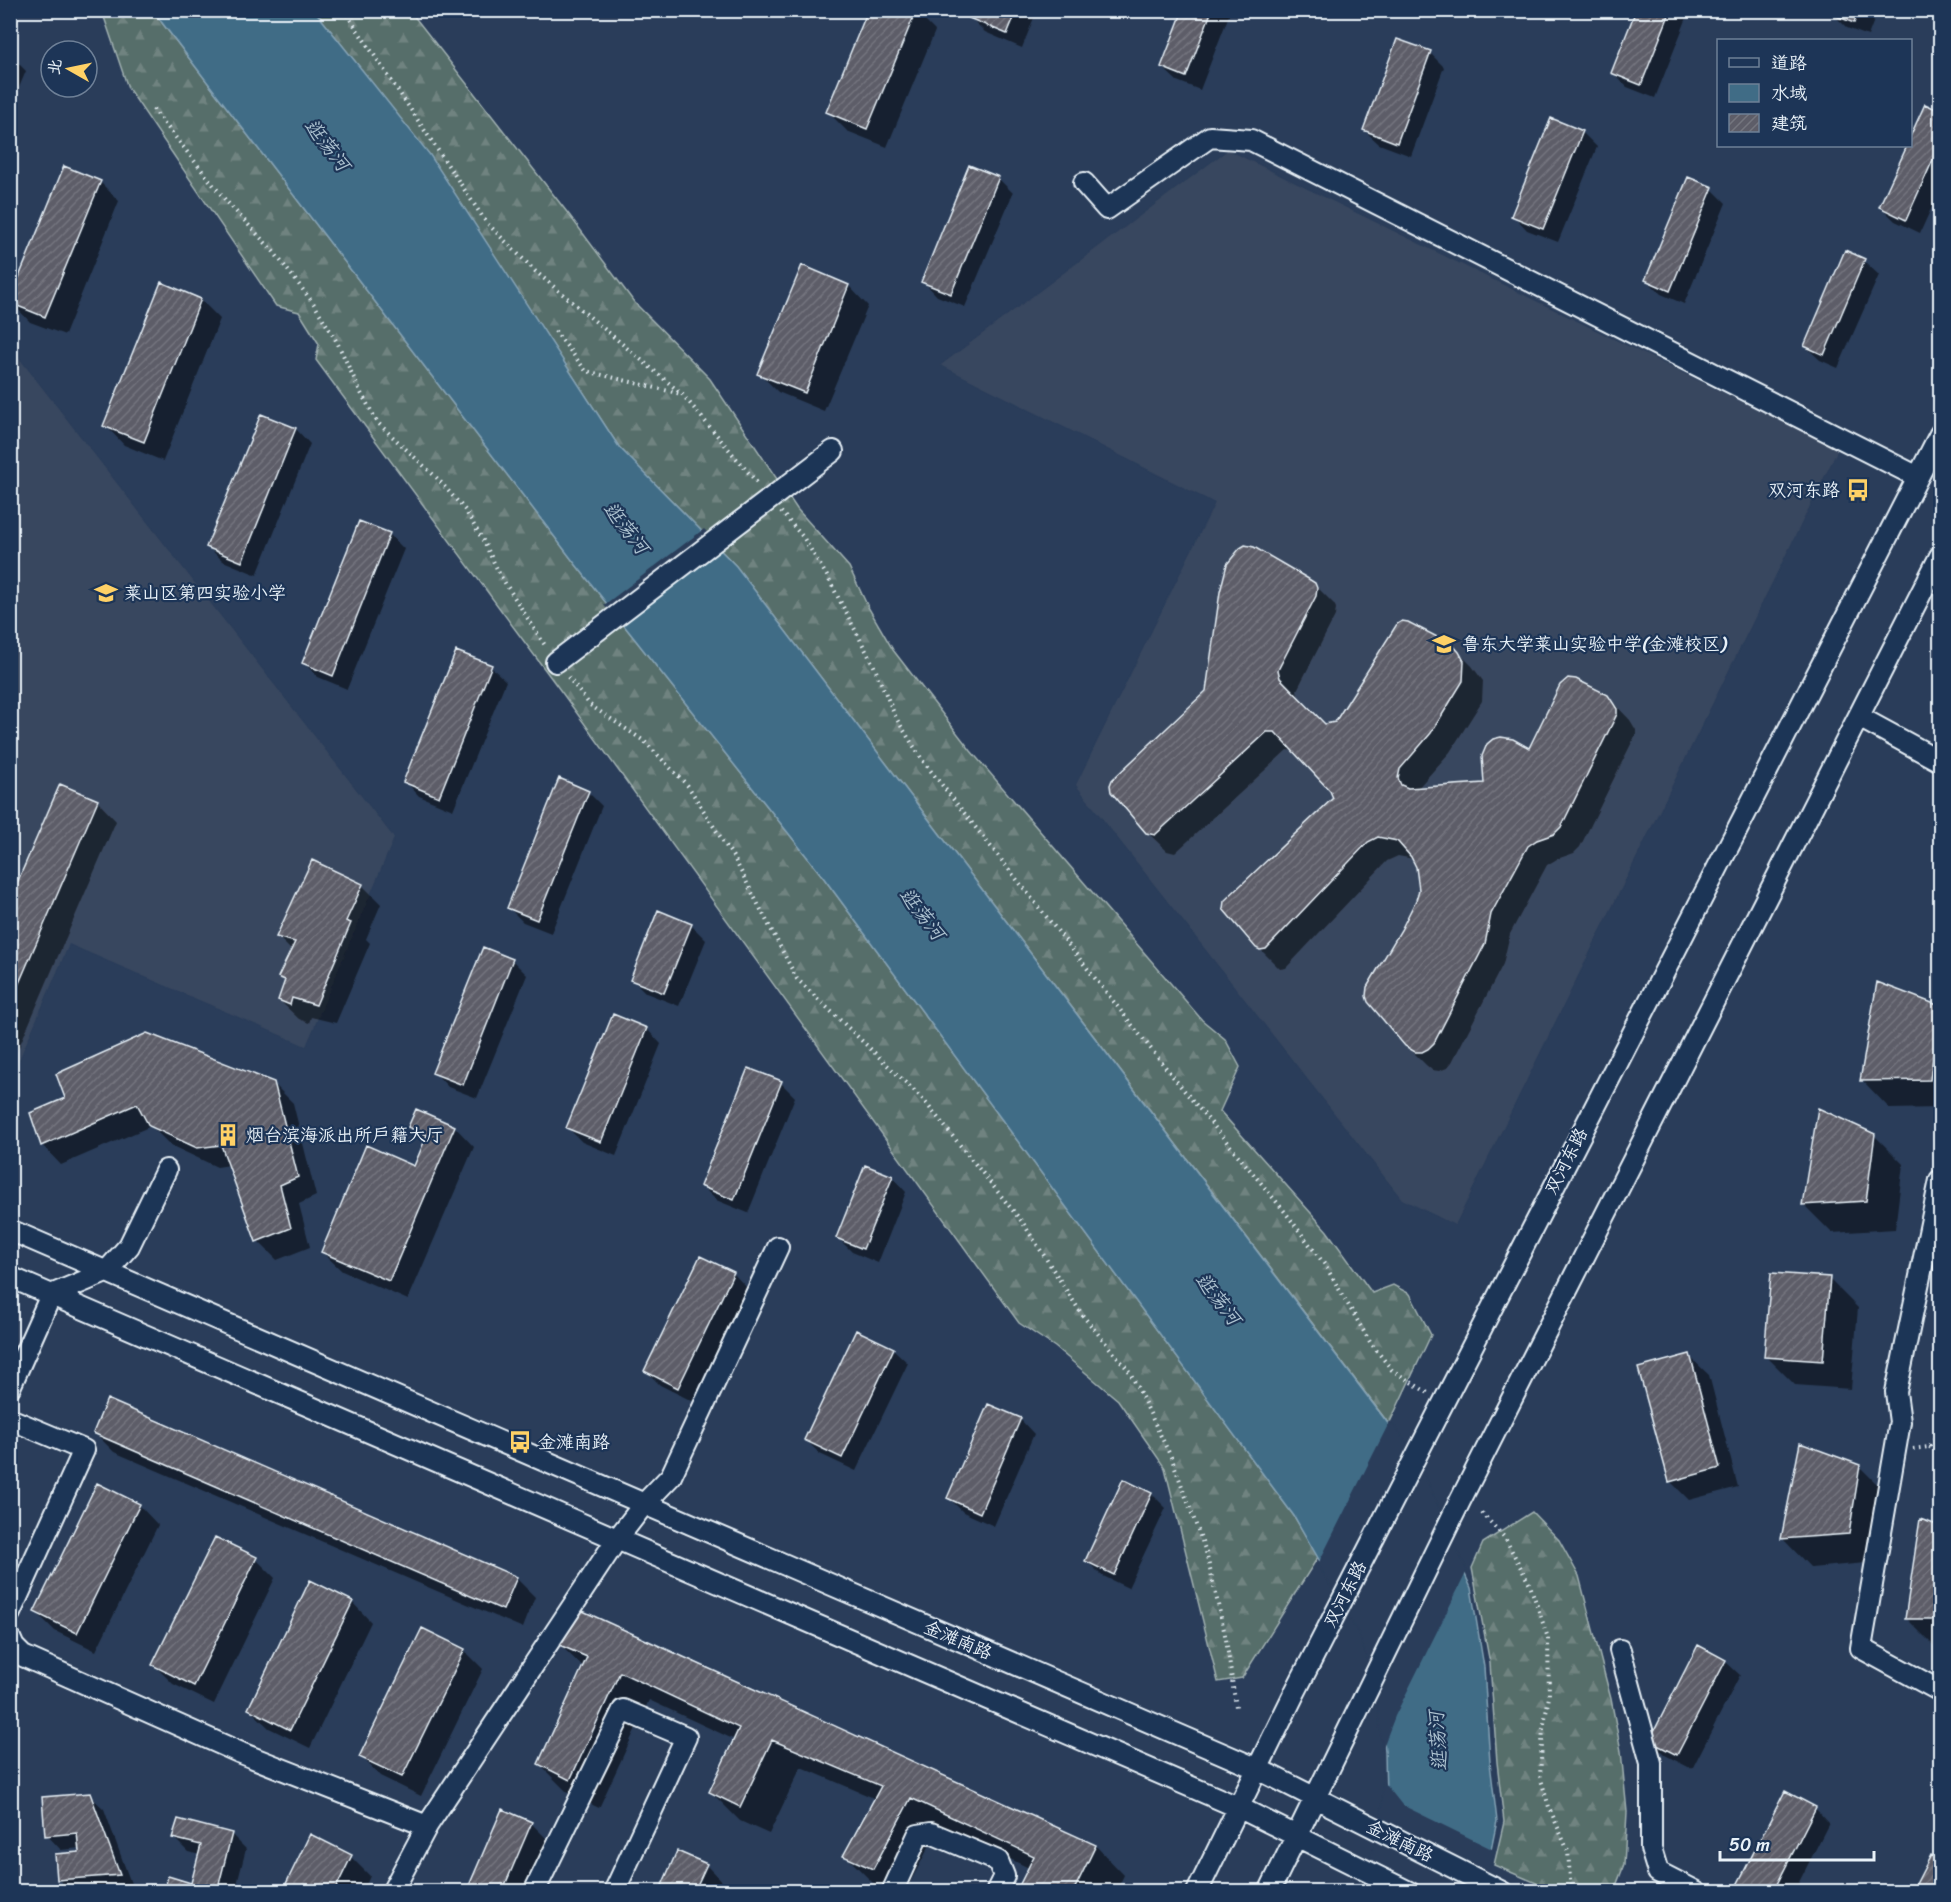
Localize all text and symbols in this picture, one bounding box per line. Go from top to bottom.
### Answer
north arrow [39,39,99,99]
legend [1717,39,1912,147]
text: 道路 [1771,47,1807,79]
text: 北 [39,57,70,77]
text: 水域 [1771,77,1807,109]
text: 建筑 [1771,107,1807,139]
water label: 逛荡河 [295,111,361,182]
place label: 双河东路 [1768,474,1840,506]
bus stop icon: 双河东路 [1845,477,1871,503]
water label: 逛荡河 [594,494,660,565]
place label: 莱山区第四实验小学 [124,577,286,609]
school or university icon: 莱山区第四实验小学 [93,580,119,606]
place label: 鲁东大学莱山实验中学(金滩校区) [1462,628,1728,660]
school or university icon: 鲁东大学莱山实验中学(金滩校区) [1431,631,1457,657]
water label: 逛荡河 [890,880,956,951]
place label: 烟台滨海派出所户籍大厅 [246,1119,444,1151]
building icon: 烟台滨海派出所户籍大厅 [215,1122,241,1148]
street label: 双河东路 [1535,1122,1597,1200]
water label: 逛荡河 [1186,1265,1252,1336]
place label: 金滩南路 [538,1426,610,1458]
bus stop icon: 金滩南路 [507,1429,533,1455]
street label: 双河东路 [1314,1555,1376,1633]
street label: 金滩南路 [919,1611,997,1669]
water label: 逛荡河 [1418,1707,1458,1772]
street label: 金滩南路 [1361,1811,1439,1871]
scale bar [1720,1824,1874,1862]
text: 50 m [1729,1829,1770,1861]

